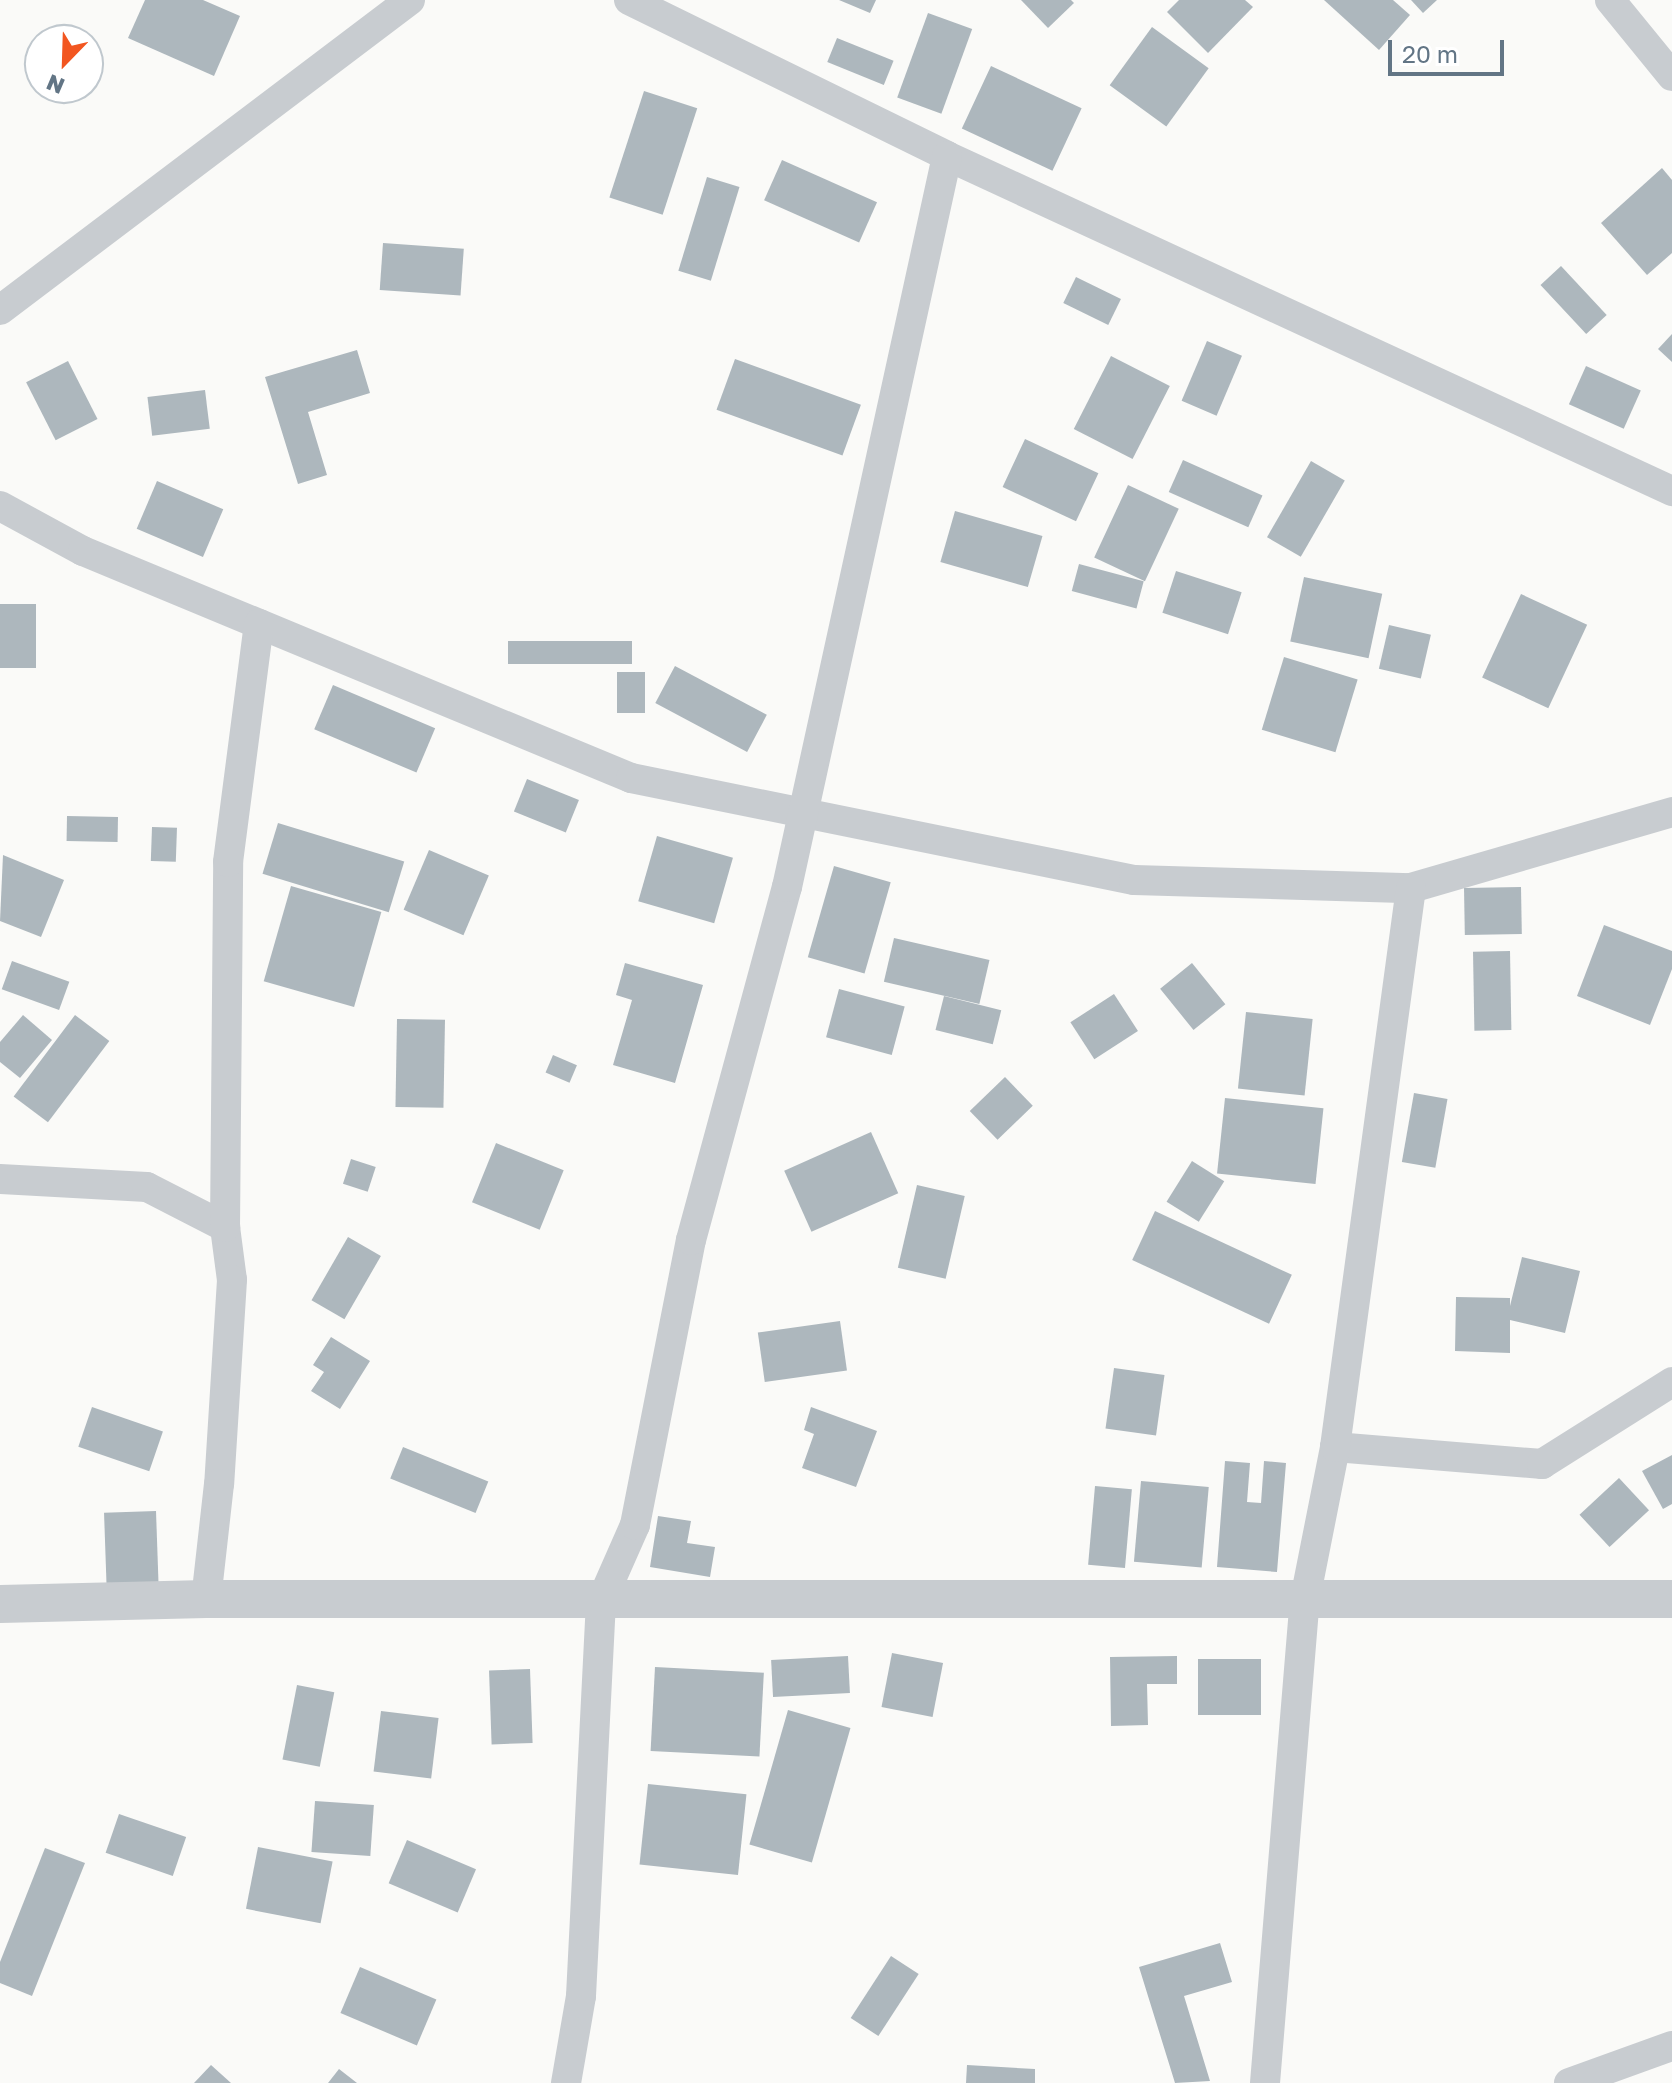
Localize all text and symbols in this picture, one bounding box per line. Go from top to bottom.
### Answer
north arrow [24,24,104,104]
scale bar [1392,24,1508,74]
text: 20 m [1402,39,1458,68]
text: N [42,69,68,100]

